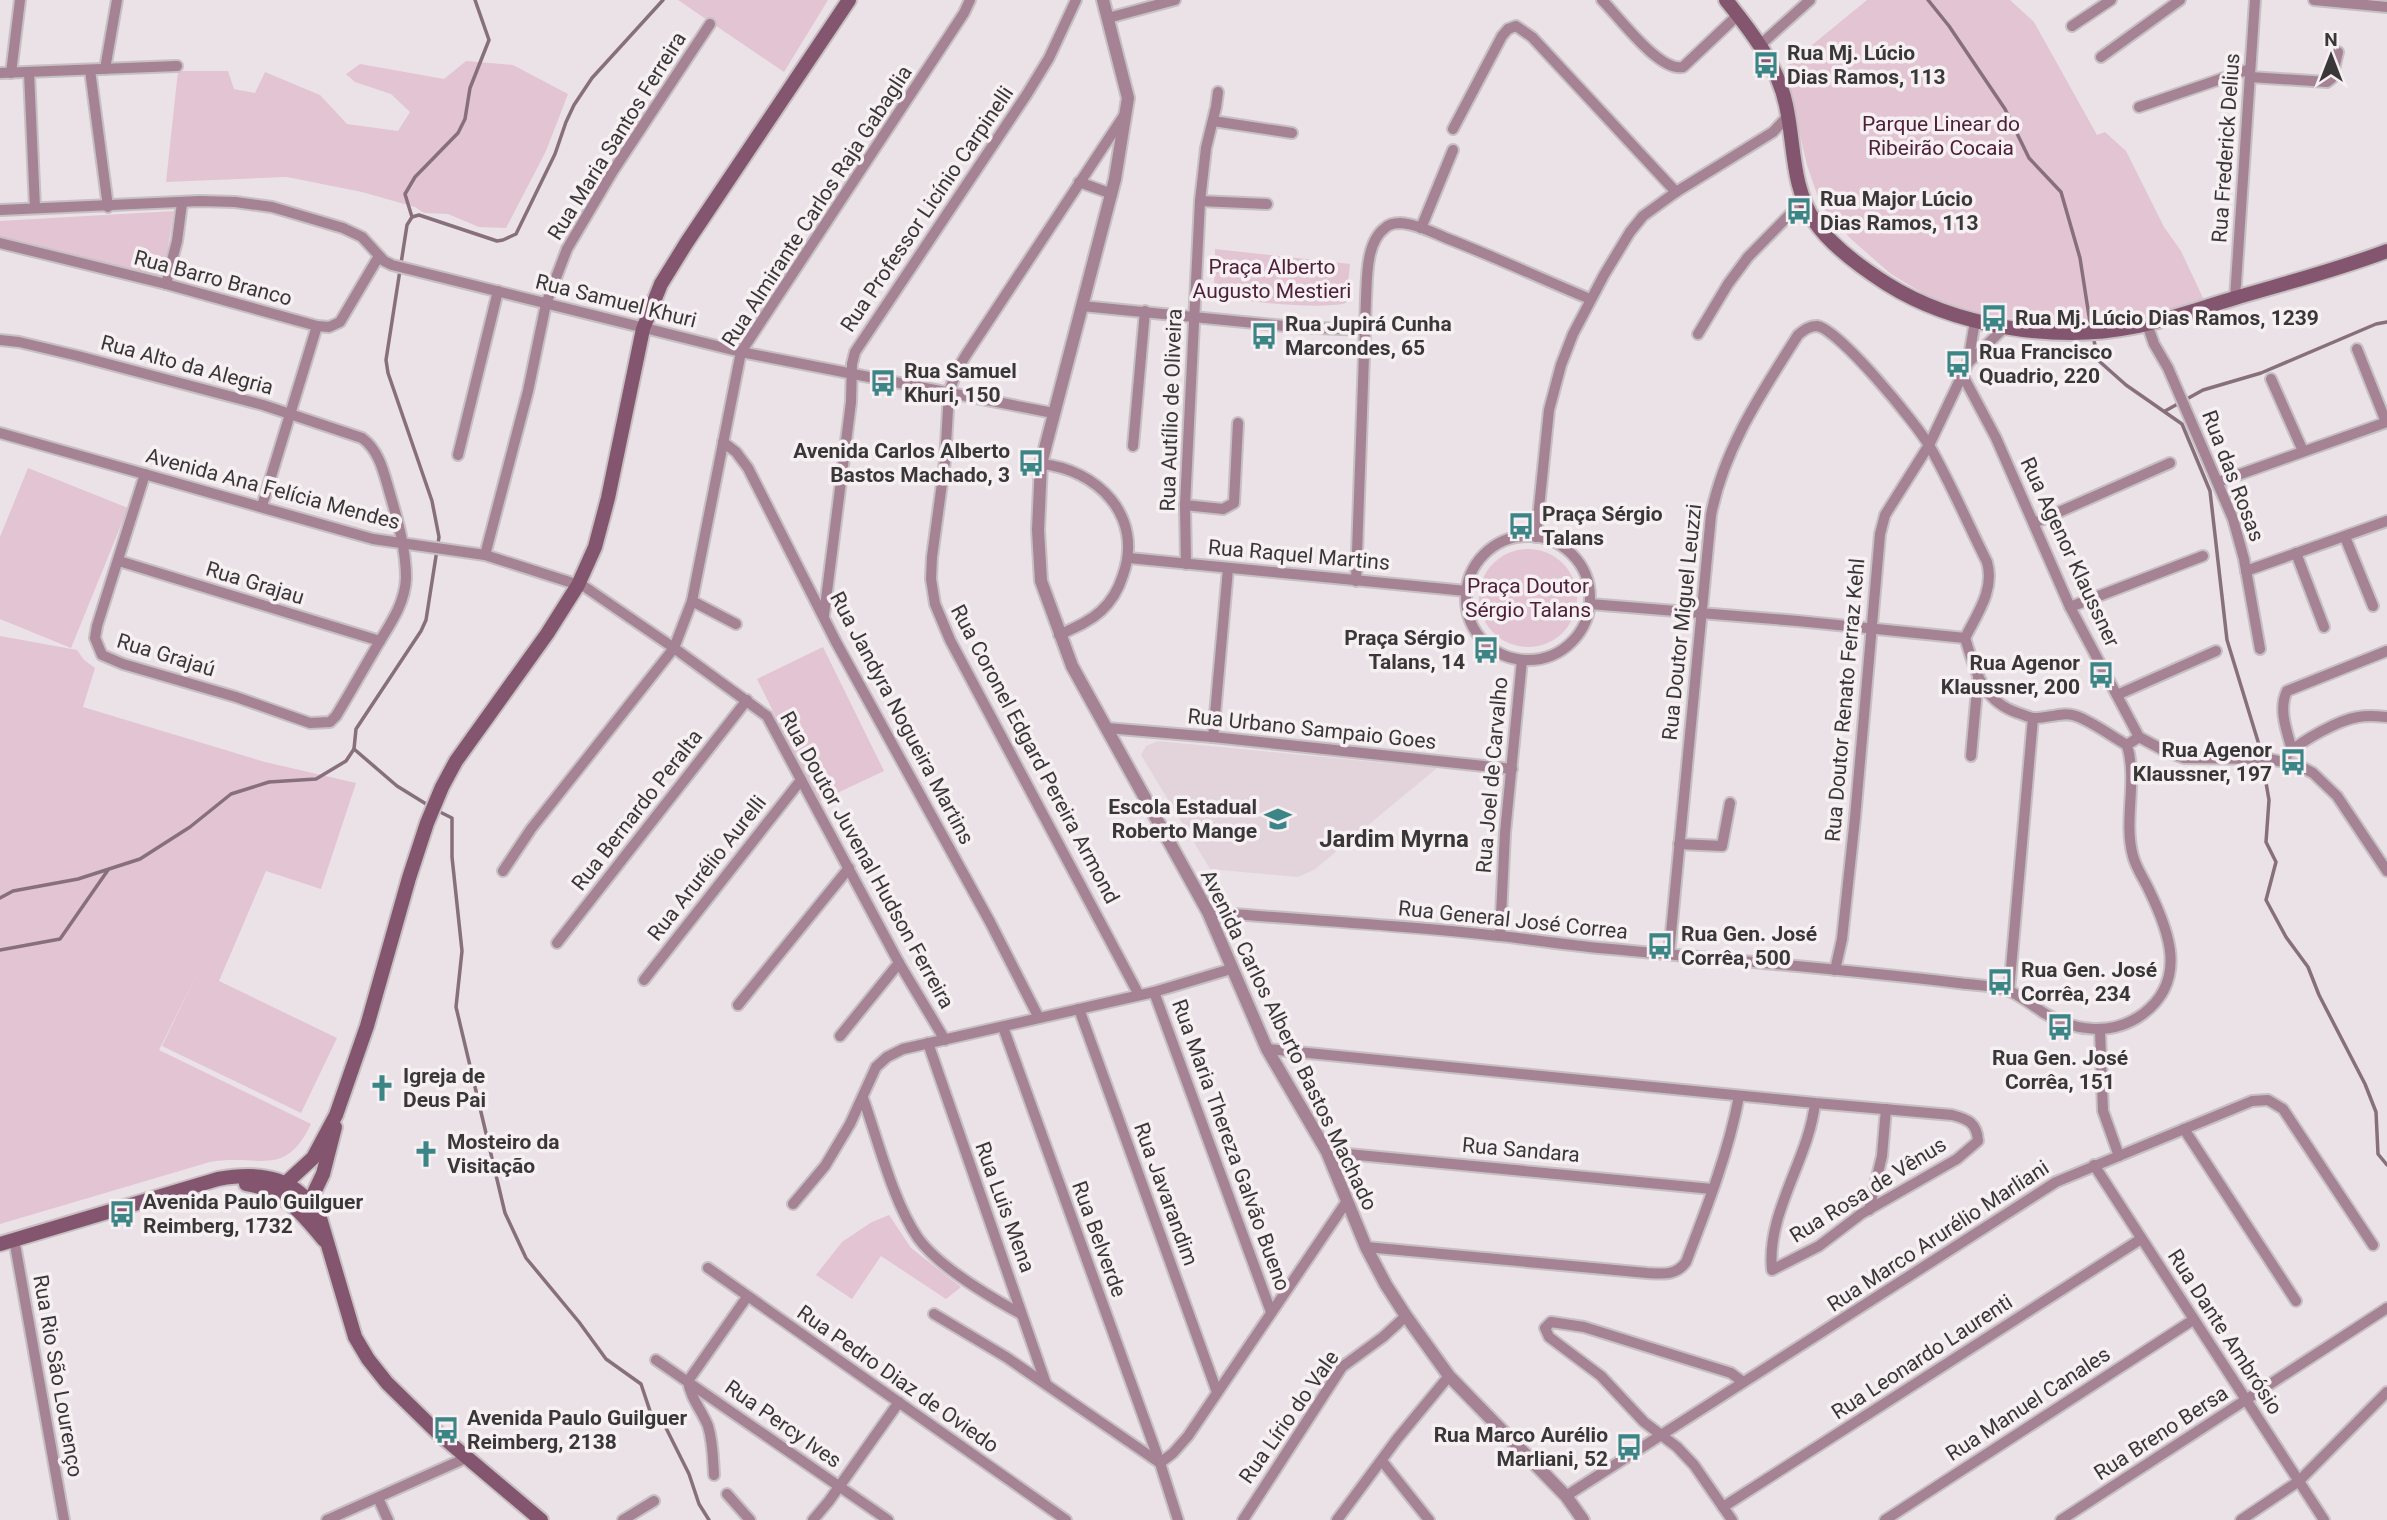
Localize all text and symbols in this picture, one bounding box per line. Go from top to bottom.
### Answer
north arrow [2296,21,2366,91]
street label: Rua Maria Santos Ferreira [543,28,691,244]
text: N [2324,28,2338,51]
place label: Rua Mj. Lúcio Dias Ramos, 113 [1787,41,1946,89]
bus stop icon: Rua Mj. Lúcio Dias Ramos, 113 [1751,50,1781,80]
street label: Rua Frederick Delius [2207,52,2245,244]
street label: Rua Almirante Carlos Raja Gabaglia [717,61,917,351]
street label: Rua Professor Licínio Carpinelli [836,82,1018,336]
park label: Parque Linear do Ribeirão Cocaia [1862,112,2020,160]
place label: Rua Major Lúcio Dias Ramos, 113 [1820,187,1979,235]
bus stop icon: Rua Major Lúcio Dias Ramos, 113 [1784,196,1814,226]
street label: Rua Barro Branco [131,245,295,311]
park label: Praça Alberto Augusto Mestieri [1193,255,1351,303]
street label: Rua Samuel Khuri [533,269,699,333]
bus stop icon: Rua Mj. Lúcio Dias Ramos, 1239 [1979,303,2009,333]
place label: Rua Mj. Lúcio Dias Ramos, 1239 [2015,306,2319,330]
street label: Rua Autílio de Oliveira [1155,308,1187,512]
place label: Rua Jupirá Cunha Marcondes, 65 [1285,312,1452,360]
bus stop icon: Rua Jupirá Cunha Marcondes, 65 [1249,321,1279,351]
street label: Rua Alto da Alegria [98,330,276,400]
place label: Rua Francisco Quadrio, 220 [1979,340,2113,388]
bus stop icon: Rua Francisco Quadrio, 220 [1943,349,1973,379]
place label: Rua Samuel Khuri, 150 [904,359,1017,407]
bus stop icon: Rua Samuel Khuri, 150 [868,368,898,398]
street label: Rua das Rosas [2197,407,2269,545]
place label: Avenida Carlos Alberto Bastos Machado, 3 [793,439,1010,487]
street label: Avenida Ana Felícia Mendes [143,444,403,534]
bus stop icon: Avenida Carlos Alberto Bastos Machado, 3 [1016,448,1046,478]
street label: Rua Agenor Klaussner [2015,453,2125,651]
place label: Praça Sérgio Talans [1542,502,1663,550]
street label: Rua Doutor Miguel Leuzzi [1658,503,1706,741]
bus stop icon: Praça Sérgio Talans [1506,511,1536,541]
street label: Rua Raquel Martins [1207,535,1391,575]
street label: Rua Grajau [203,557,307,609]
street label: Rua Doutor Renato Ferraz Kehl [1821,557,1869,843]
park label: Praça Doutor Sérgio Talans [1465,574,1591,622]
street label: Rua Jandyra Nogueira Martins [825,588,979,848]
street label: Rua Coronel Edgard Pereira Armond [946,601,1124,907]
place label: Praça Sérgio Talans, 14 [1344,626,1465,674]
street label: Rua Grajaú [114,629,218,681]
bus stop icon: Praça Sérgio Talans, 14 [1471,635,1501,665]
place label: Rua Agenor Klaussner, 200 [1941,651,2080,699]
bus stop icon: Rua Agenor Klaussner, 200 [2086,660,2116,690]
street label: Rua Joel de Carvalho [1471,676,1513,874]
street label: Rua Urbano Sampaio Goes [1186,704,1438,754]
street label: Rua Doutor Juvenal Hudson Ferreira [775,707,959,1013]
street label: Rua Bernardo Peralta [567,725,707,895]
place label: Rua Agenor Klaussner, 197 [2133,738,2272,786]
bus stop icon: Rua Agenor Klaussner, 197 [2278,747,2308,777]
street label: Rua Arurélio Aurelli [643,791,771,945]
place label: Escola Estadual Roberto Mange [1108,795,1257,843]
school or university icon: Escola Estadual Roberto Mange [1263,804,1293,834]
district label: Jardim Myrna [1319,825,1469,853]
street label: Avenida Carlos Alberto Bastos Machado [1196,866,1382,1214]
street label: Rua General José Correa [1397,896,1629,944]
place label: Rua Gen. José Corrêa, 500 [1681,922,1817,970]
bus stop icon: Rua Gen. José Corrêa, 500 [1645,931,1675,961]
place label: Rua Gen. José Corrêa, 234 [2021,958,2157,1006]
bus stop icon: Rua Gen. José Corrêa, 234 [1985,967,2015,997]
street label: Rua Maria Thereza Galvão Bueno [1167,996,1295,1294]
bus stop icon: Rua Gen. José Corrêa, 151 [2045,1012,2075,1042]
place label: Rua Gen. José Corrêa, 151 [1992,1046,2128,1094]
place label: Igreja de Deus Pai [403,1064,486,1112]
church icon: Igreja de Deus Pai [367,1073,397,1103]
street label: Rua Javarandim [1129,1119,1203,1269]
place label: Mosteiro da Visitação [447,1130,560,1178]
street label: Rua Rosa de Vênus [1785,1132,1951,1248]
street label: Rua Sandara [1461,1133,1581,1167]
street label: Rua Luis Mena [970,1138,1040,1276]
church icon: Mosteiro da Visitação [411,1139,441,1169]
street label: Rua Marco Arurélio Marliani [1823,1155,2053,1317]
street label: Rua Belverde [1067,1178,1131,1300]
place label: Avenida Paulo Guilguer Reimberg, 1732 [143,1190,363,1238]
bus stop icon: Avenida Paulo Guilguer Reimberg, 1732 [107,1199,137,1229]
street label: Rua Dante Ambrósio [2163,1245,2287,1419]
street label: Rua Rio São Lourenço [28,1273,88,1479]
street label: Rua Leonardo Laurenti [1827,1290,2017,1424]
street label: Rua Pedro Diaz de Oviedo [793,1300,1003,1458]
street label: Rua Manuel Canales [1941,1342,2115,1466]
street label: Rua Lírio do Vale [1234,1346,1344,1488]
street label: Rua Percy Ives [720,1375,846,1473]
street label: Rua Breno Bersa [2090,1381,2232,1485]
place label: Avenida Paulo Guilguer Reimberg, 2138 [467,1406,687,1454]
bus stop icon: Avenida Paulo Guilguer Reimberg, 2138 [431,1415,461,1445]
place label: Rua Marco Aurélio Marliani, 52 [1434,1423,1608,1471]
bus stop icon: Rua Marco Aurélio Marliani, 52 [1614,1432,1644,1462]

